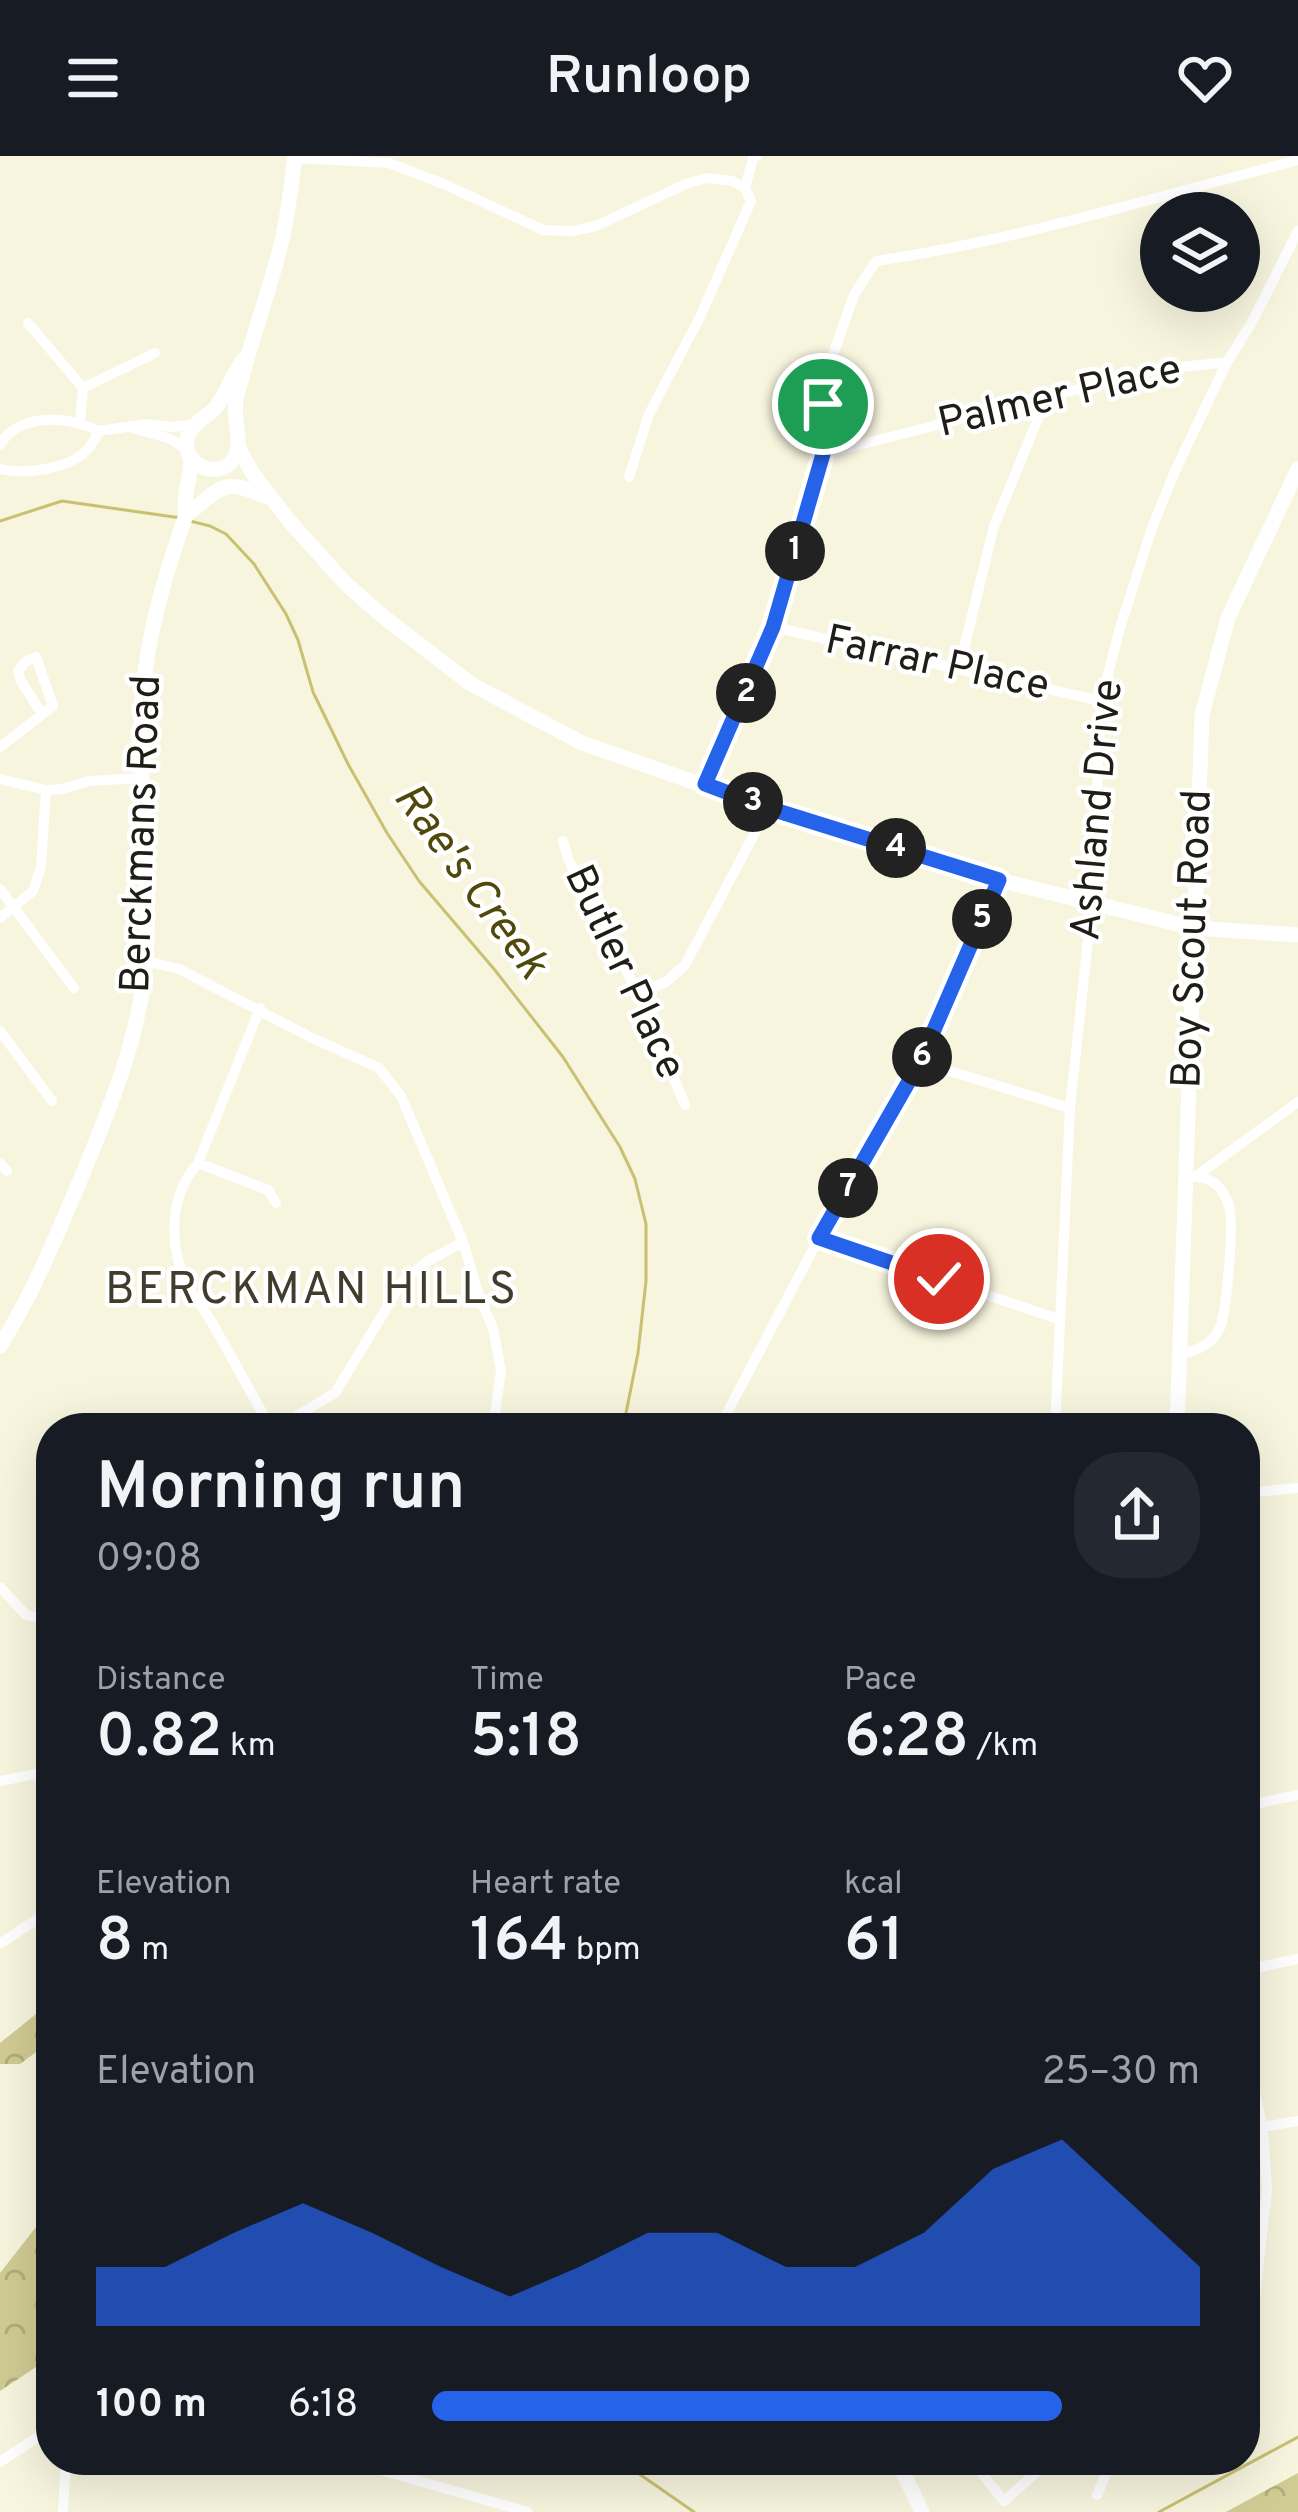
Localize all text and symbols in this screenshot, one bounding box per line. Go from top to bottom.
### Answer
text: Runloop [546,44,752,113]
icon: menu [60,45,126,111]
icon: heart [1172,45,1238,111]
map controls [1140,192,1260,312]
button: layers [1140,192,1260,312]
street label: Palmer Place [933,344,1187,452]
pin [772,353,874,455]
icon: arrive [790,371,856,437]
pin: 1 [765,521,825,581]
text: 1 [788,530,802,572]
street label: Farrar Place [820,615,1054,715]
pin: 2 [716,663,776,723]
text: 2 [736,672,756,714]
street label: Berckmans Road [111,674,175,994]
street label: Ashland Drive [1061,677,1137,943]
pin: 3 [723,772,783,832]
water label: Rae's Creek [379,773,560,992]
text: 3 [743,781,763,823]
street label: Boy Scout Road [1162,789,1226,1089]
pin: 4 [866,818,926,878]
text: 4 [885,827,907,869]
street label: Butler Place [550,857,696,1089]
pin: 5 [952,889,1012,949]
text: 5 [972,898,992,940]
pin: 6 [892,1027,952,1087]
text: 6 [912,1036,932,1078]
pin: 7 [818,1158,878,1218]
text: 7 [839,1167,857,1209]
pin [888,1228,990,1330]
icon: check [906,1246,972,1312]
district label: BERCKMAN HILLS [105,1263,519,1320]
text: Morning run [96,1449,465,1532]
button: share [1074,1452,1200,1578]
text: 09:08 [96,1536,202,1585]
text: Distance [96,1660,226,1702]
text: Time [470,1660,544,1702]
text: Pace [844,1660,917,1702]
text: 0.82 [96,1702,222,1778]
text: 5:18 [470,1702,582,1778]
text: 6:28 [844,1702,969,1778]
text: km [222,1726,276,1768]
text: /km [969,1726,1038,1768]
text: Elevation [96,1864,232,1906]
text: Heart rate [470,1864,621,1906]
text: kcal [844,1864,903,1906]
text: 8 [96,1906,133,1982]
text: 164 [470,1906,568,1982]
text: 61 [844,1906,904,1982]
text: m [133,1930,169,1972]
text: bpm [568,1930,641,1972]
text: Elevation [96,2049,256,2098]
text: 25–30 m [1042,2049,1200,2098]
text: 100 m [96,2382,207,2431]
text: 6:18 [288,2382,358,2431]

